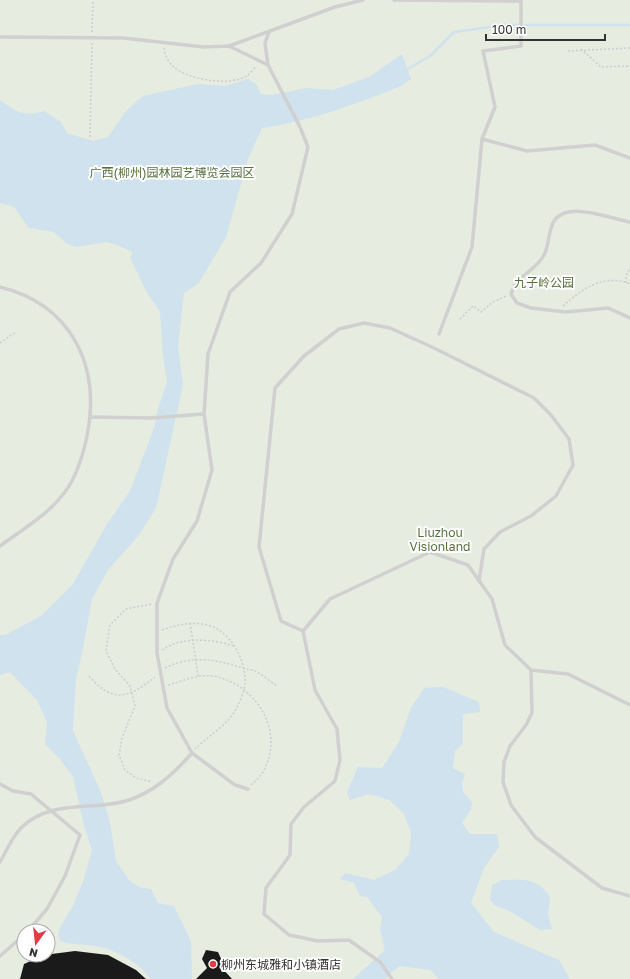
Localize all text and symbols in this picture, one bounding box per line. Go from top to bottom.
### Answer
scale bar [486,16,605,42]
text: 100 m [492,22,526,37]
park label: 广西(柳州)园林园艺博览会园区 [89,165,255,180]
park label: 九子岭公园 [514,275,574,290]
park label: Liuzhou Visionland [410,525,470,554]
north arrow [16,923,56,963]
text: N [28,946,39,961]
place label: 柳州东城雅和小镇酒店 [221,957,341,972]
marker: 柳州东城雅和小镇酒店 [208,959,218,969]

